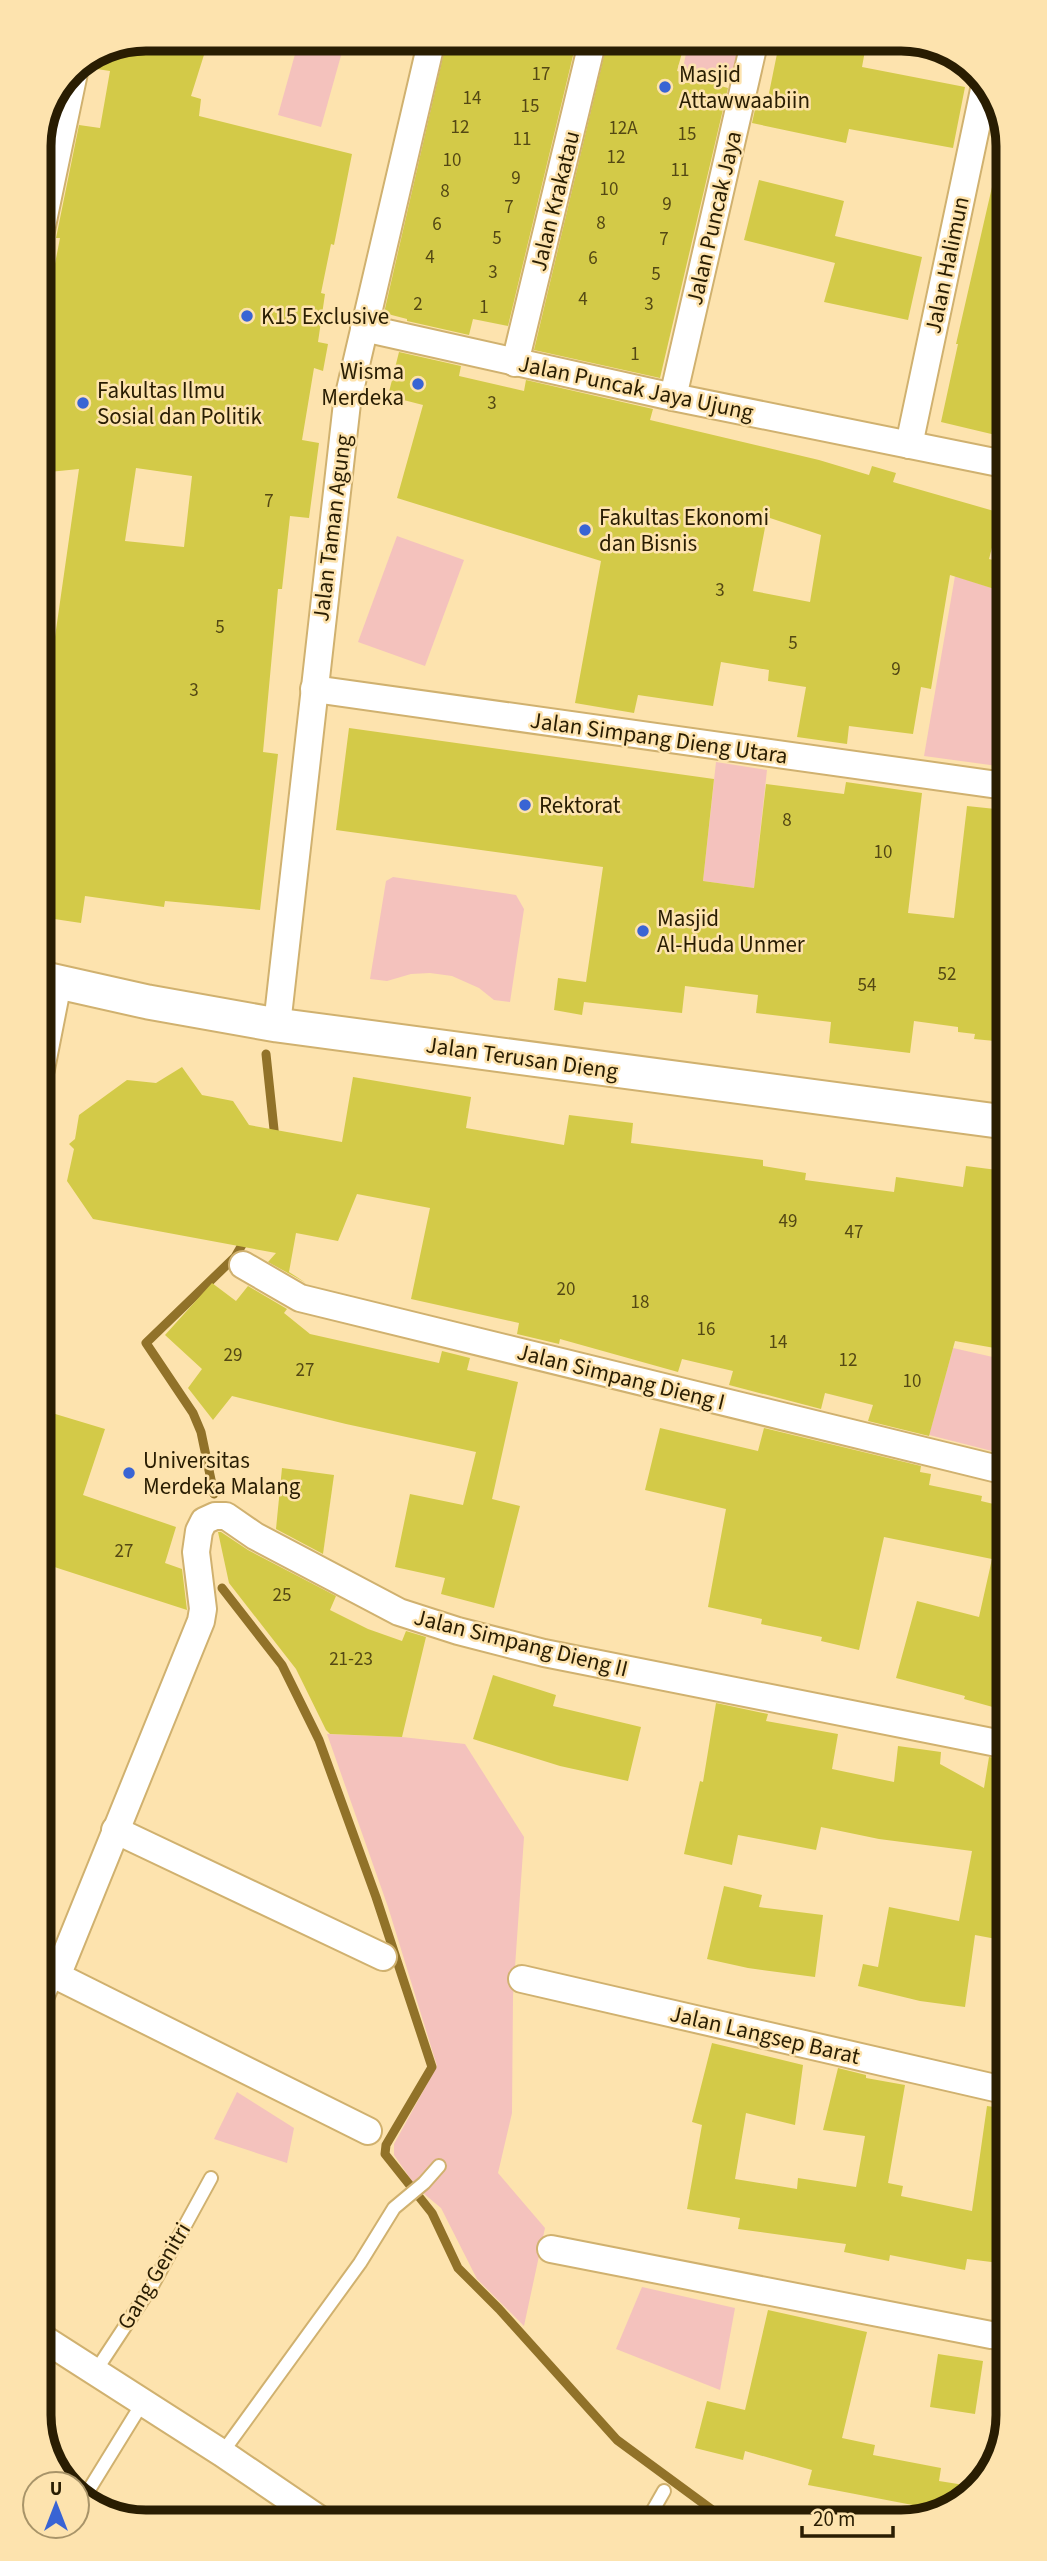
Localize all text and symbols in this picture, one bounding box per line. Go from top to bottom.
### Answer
place label: Masjid Attawwaabiin [679,58,810,117]
house number: 17 [532,61,550,88]
marker: Masjid Attawwaabiin [657,79,673,95]
house number: 14 [463,85,481,112]
house number: 15 [521,93,539,120]
house number: 12 [451,114,469,141]
house number: 12A [608,115,638,142]
house number: 15 [678,121,696,148]
house number: 11 [513,126,531,153]
street label: Jalan Krakatau [522,127,588,275]
street label: Jalan Puncak Jaya [678,128,750,308]
house number: 12 [607,144,625,171]
house number: 10 [443,147,461,174]
house number: 11 [671,157,689,184]
house number: 9 [511,165,521,192]
house number: 10 [600,176,618,203]
house number: 8 [440,178,450,205]
house number: 9 [662,191,672,218]
street label: Jalan Halimun [916,193,978,337]
house number: 7 [504,194,514,221]
house number: 8 [596,210,606,237]
house number: 6 [432,211,442,238]
house number: 5 [492,225,502,252]
house number: 7 [659,226,669,253]
house number: 4 [425,244,435,271]
house number: 6 [588,245,598,272]
house number: 3 [488,259,498,286]
house number: 5 [651,261,661,288]
house number: 4 [578,286,588,313]
house number: 2 [413,291,423,318]
house number: 3 [644,291,654,318]
house number: 1 [479,294,489,321]
place label: K15 Exclusive [261,300,389,333]
marker: K15 Exclusive [239,308,255,324]
house number: 1 [630,341,640,368]
street label: Jalan Puncak Jaya Ujung [515,347,757,429]
place label: Wisma Merdeka [321,355,404,414]
place label: Fakultas Ilmu Sosial dan Politik [97,374,262,433]
marker: Wisma Merdeka [410,376,426,392]
house number: 3 [487,390,497,417]
marker: Fakultas Ilmu Sosial dan Politik [75,395,91,411]
street label: Jalan Taman Agung [304,432,360,623]
house number: 7 [264,488,274,515]
place label: Fakultas Ekonomi dan Bisnis [599,501,769,560]
marker: Fakultas Ekonomi dan Bisnis [577,522,593,538]
house number: 3 [715,577,725,604]
house number: 5 [215,614,225,641]
house number: 5 [788,630,798,657]
house number: 9 [891,656,901,683]
house number: 3 [189,677,199,704]
street label: Jalan Simpang Dieng Utara [528,704,790,772]
place label: Rektorat [539,789,621,822]
marker: Rektorat [517,797,533,813]
house number: 8 [782,807,792,834]
house number: 10 [874,839,892,866]
place label: Masjid Al-Huda Unmer [657,902,806,961]
marker: Masjid Al-Huda Unmer [635,923,651,939]
house number: 52 [938,961,956,988]
house number: 54 [858,972,876,999]
street label: Jalan Terusan Dieng [424,1028,621,1088]
house number: 49 [779,1208,797,1235]
house number: 47 [845,1219,863,1246]
house number: 20 [557,1276,575,1303]
house number: 18 [631,1289,649,1316]
house number: 16 [697,1316,715,1343]
house number: 14 [769,1329,787,1356]
street label: Jalan Simpang Dieng I [514,1335,728,1419]
house number: 29 [224,1342,242,1369]
house number: 12 [839,1347,857,1374]
house number: 27 [296,1357,314,1384]
house number: 10 [903,1368,921,1395]
place label: Universitas Merdeka Malang [143,1444,301,1503]
marker: Universitas Merdeka Malang [121,1465,137,1481]
house number: 27 [115,1538,133,1565]
house number: 25 [273,1582,291,1609]
street label: Jalan Simpang Dieng II [411,1600,631,1686]
house number: 21-23 [329,1646,373,1673]
street label: Jalan Langsep Barat [667,1997,864,2073]
street label: Gang Genitri [109,2216,199,2336]
north arrow [21,2470,91,2540]
text: U [50,2476,62,2503]
scale bar [802,2494,893,2538]
text: 20 m [813,2504,855,2534]

